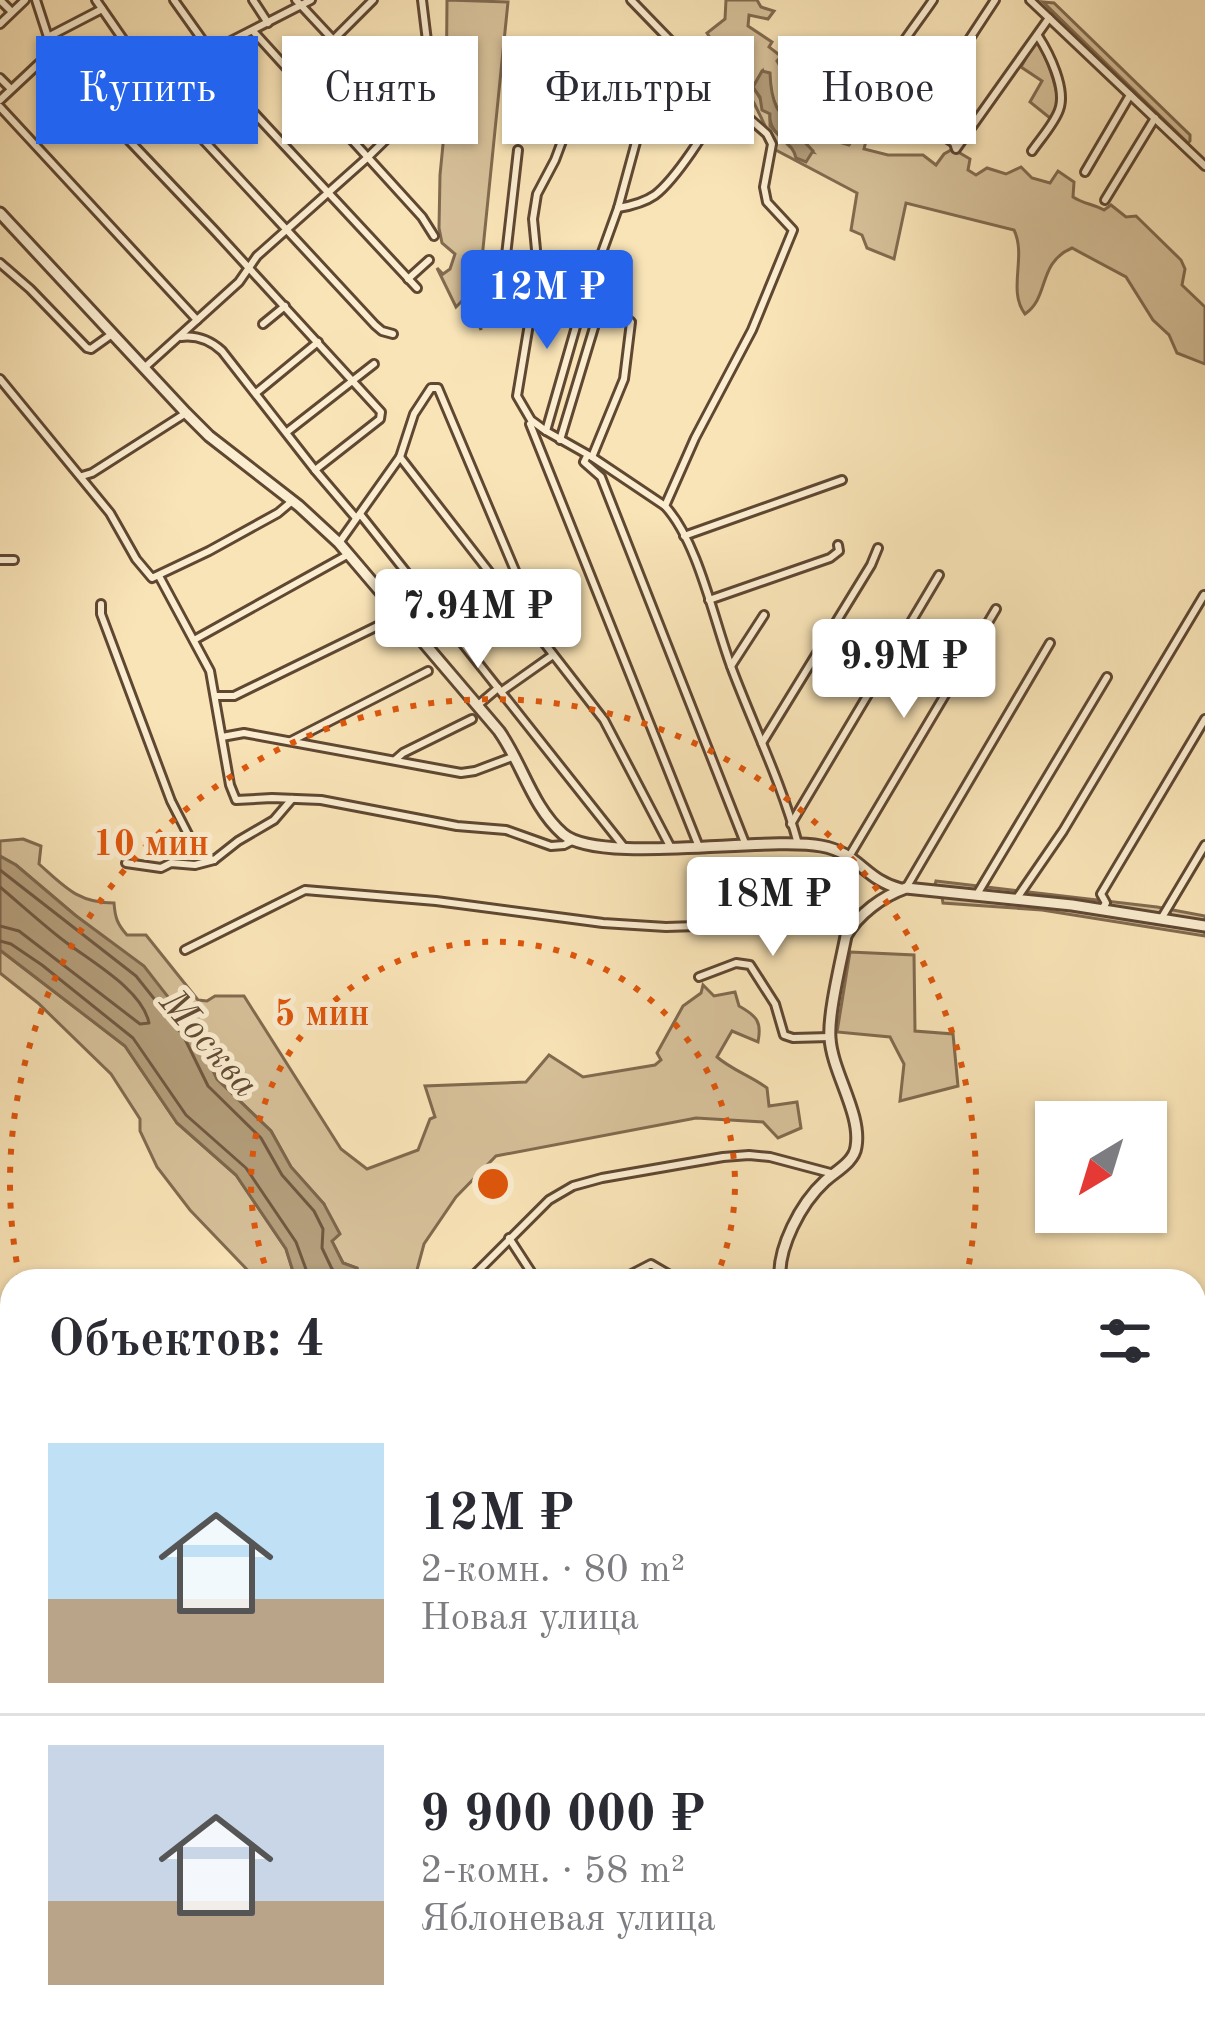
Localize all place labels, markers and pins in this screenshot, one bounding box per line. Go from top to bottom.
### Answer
pin: 12M ₽ [463,250,631,352]
pin: 7.94M ₽ [367,569,589,671]
pin: 9.9M ₽ [806,619,1002,721]
pin: 18M ₽ [689,857,857,959]
centre of rings [472,1163,514,1205]

